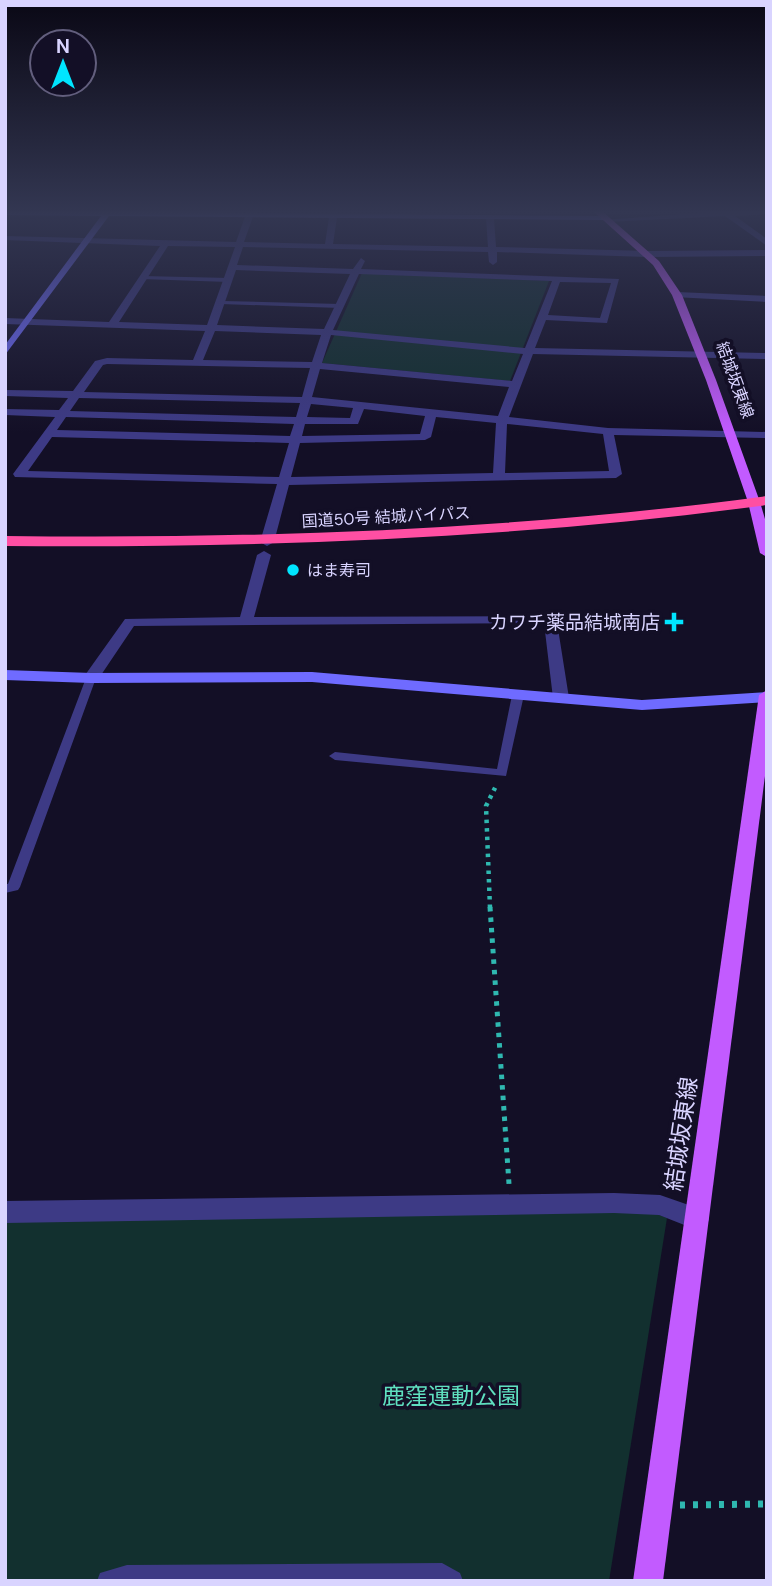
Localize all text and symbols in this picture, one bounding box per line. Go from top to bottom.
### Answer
north arrow [28,28,98,98]
text: N [56,34,70,59]
street label: 結城坂東線 [711,339,759,421]
street label: 国道50号 結城バイパス [301,502,471,532]
place label: はま寿司 [307,560,371,581]
marker: はま寿司 [285,562,301,578]
place label: カワチ薬品結城南店 [489,610,660,635]
marker: カワチ薬品結城南店 [666,614,682,630]
street label: 結城坂東線 [658,1075,704,1193]
park label: 鹿窪運動公園 [382,1381,520,1411]

